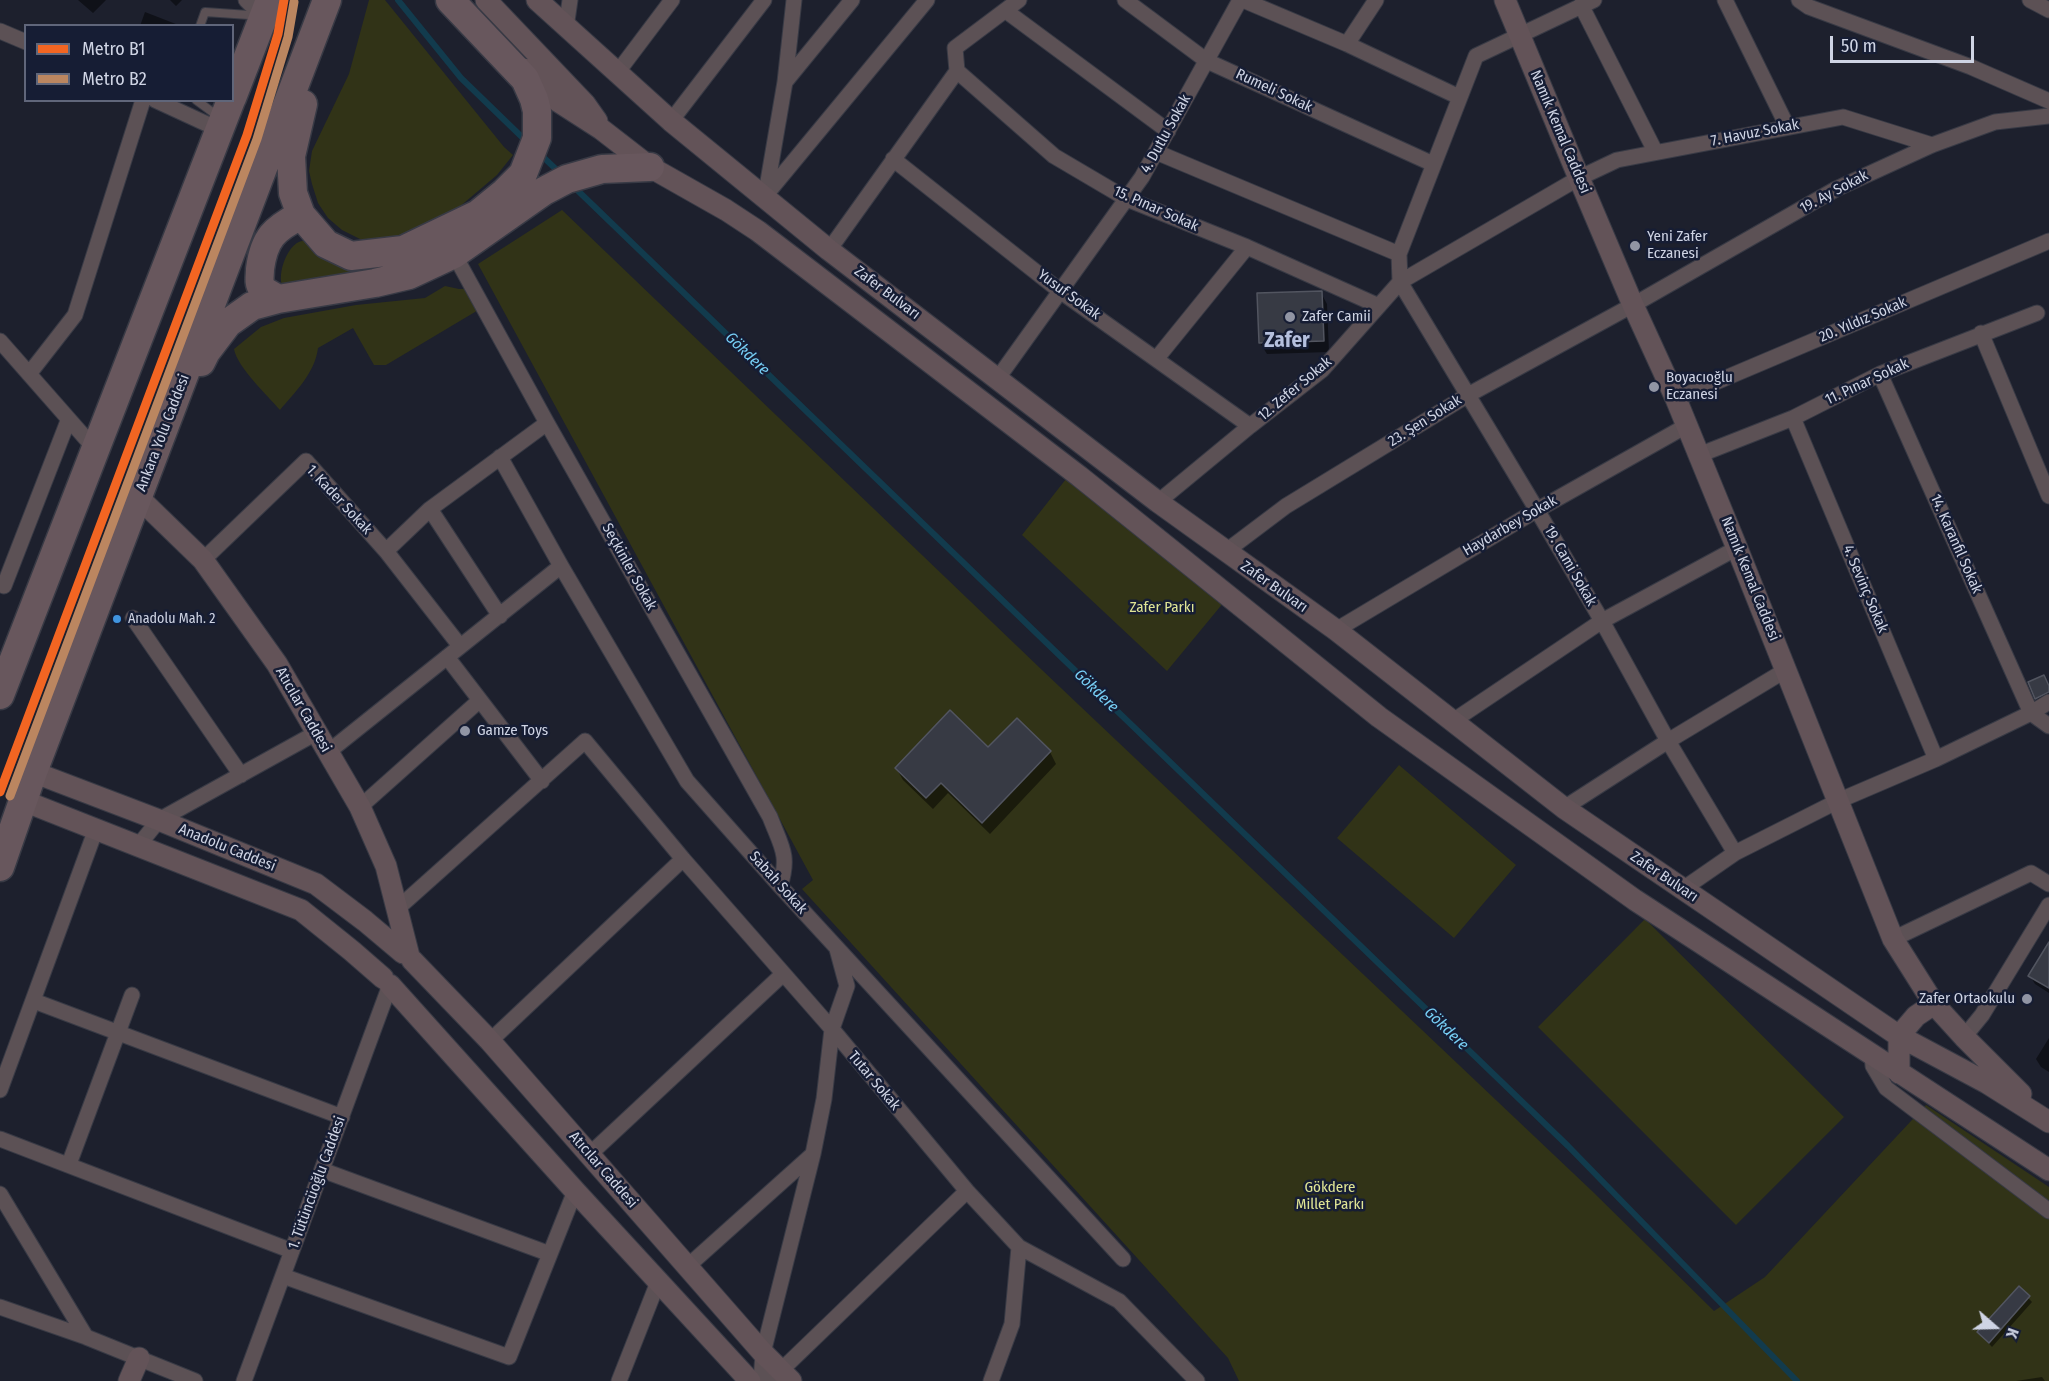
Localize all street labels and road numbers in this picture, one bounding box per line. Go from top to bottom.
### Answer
street label: Rumeli Sokak [1233,65,1315,117]
street label: Namık Kemal Caddesi [1526,68,1594,196]
street label: 4. Dutlu Sokak [1137,92,1195,176]
street label: 7. Havuz Sokak [1709,116,1801,150]
street label: 19. Ay Sokak [1797,167,1871,217]
street label: 15. Pınar Sokak [1111,182,1201,236]
street label: Zafer Bulvarı [851,262,923,324]
street label: Yusuf Sokak [1034,266,1104,324]
street label: 20. Yıldız Sokak [1817,293,1909,347]
street label: 12. Zefer Sokak [1255,353,1335,425]
street label: 11. Pınar Sokak [1822,355,1912,409]
street label: Ankara Yolu Caddesi [132,372,194,494]
street label: 23. Şen Sokak [1385,391,1465,451]
street label: 1. Kader Sokak [302,462,376,538]
street label: Haydarbey Sokak [1460,492,1560,560]
street label: 14. Karanfil Sokak [1926,492,1986,596]
street label: Namık Kemal Caddesi [1717,514,1783,644]
street label: Seçkinler Sokak [598,520,660,614]
street label: 19. Cami Sokak [1540,523,1600,609]
street label: 4. Sevinç Sokak [1838,542,1892,636]
street label: Zafer Bulvarı [1237,557,1311,617]
street label: Atıcılar Caddesi [271,664,335,756]
street label: Anadolu Caddesi [176,820,278,876]
street label: Sabah Sokak [745,848,811,918]
street label: Zafer Bulvarı [1627,848,1701,906]
street label: Tutar Sokak [844,1048,904,1114]
street label: 1. Tütüncüoğlu Caddesi [285,1114,349,1252]
street label: Atıcılar Caddesi [565,1128,641,1212]

